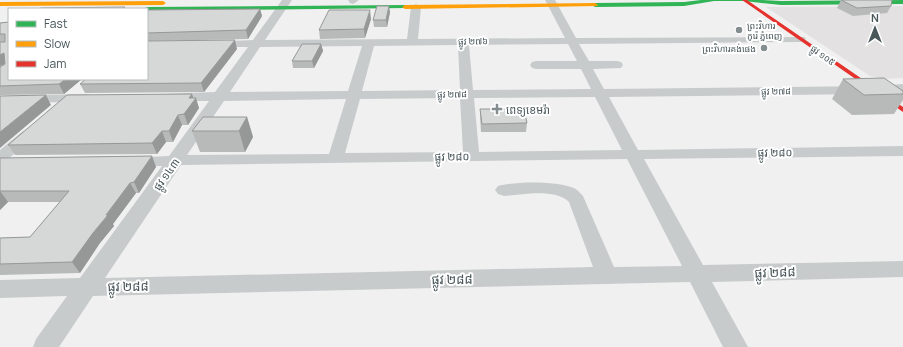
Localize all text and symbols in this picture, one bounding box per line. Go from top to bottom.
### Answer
legend [8,8,148,80]
north arrow [855,8,895,48]
text: N [871,10,879,25]
text: Fast [44,15,68,32]
place label: ព្រះវិហារ កូរ៉េ ភ្នំពេញ [747,19,782,42]
marker: ព្រះវិហារ កូរ៉េ ភ្នំពេញ [734,25,744,35]
street label: ផ្លូវ ២៧៦ [458,34,488,49]
text: Slow [44,35,70,52]
place label: ព្រះវិហារគង់ផេង [702,42,756,55]
street label: ផ្លូវ ១០៥ [807,42,838,70]
marker: ព្រះវិហារគង់ផេង [759,43,769,53]
text: Jam [44,55,66,72]
street label: ផ្លូវ ២៧៨ [761,84,791,99]
street label: ផ្លូវ ២៧៨ [437,87,467,102]
place label: ពេទ្យខេមរ៉ា [506,102,550,117]
marker: ពេទ្យខេមរ៉ា [491,103,503,115]
street label: ផ្លូវ ២៨០ [757,144,793,163]
street label: ផ្លូវ ២៨០ [434,148,470,167]
street label: ផ្លូវ ១៤៣ [149,155,185,195]
street label: ផ្លូវ ២៨៨ [754,262,796,285]
street label: ផ្លូវ ២៨៨ [431,270,473,291]
street label: ផ្លូវ ២៨៨ [107,277,149,298]

